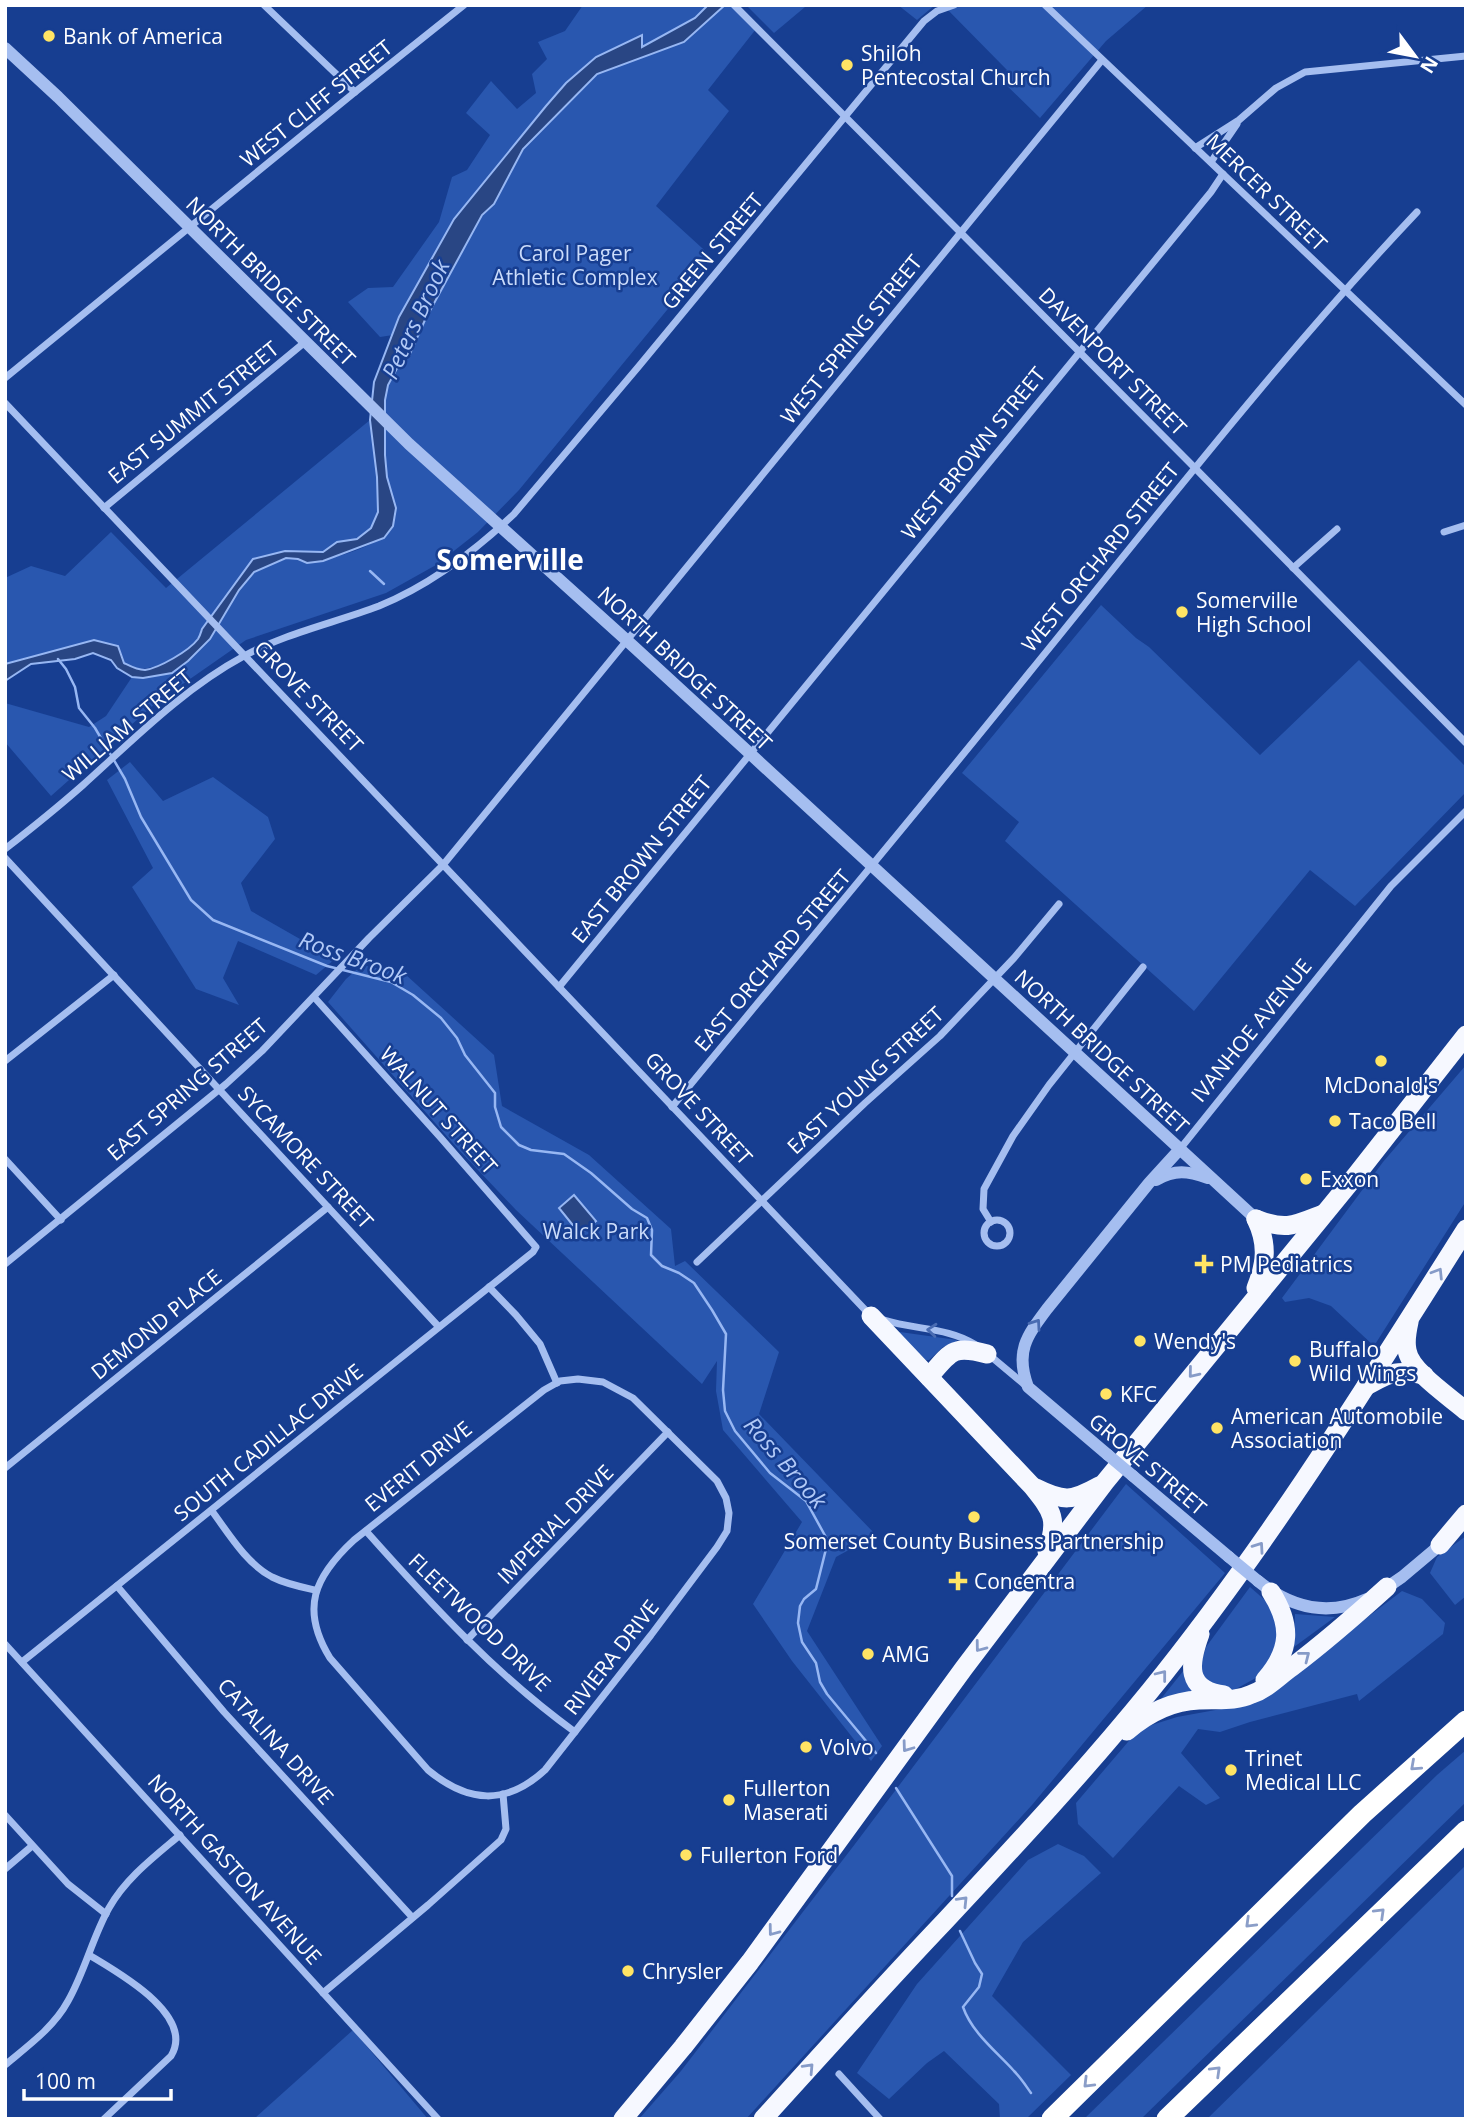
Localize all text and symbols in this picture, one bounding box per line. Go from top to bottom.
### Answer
north arrow [1380,21,1450,91]
place label: Bank of America [63,22,223,50]
marker: Bank of America [41,28,57,44]
street label: WEST CLIFF STREET [234,33,398,173]
place label: Shiloh Pentecostal Church [861,39,1051,91]
text: N [1414,52,1445,78]
marker: Shiloh Pentecostal Church [839,57,855,73]
street label: MERCER STREET [1201,127,1334,257]
street label: GREEN STREET [655,187,769,315]
street label: NORTH BRIDGE STREET [180,190,362,372]
park label: Carol Pager Athletic Complex [492,239,658,291]
street label: WEST SPRING STREET [774,248,928,429]
water label: Peters Brook [373,253,457,384]
street label: DAVENPORT STREET [1033,281,1193,441]
street label: EAST SUMMIT STREET [102,334,284,490]
street label: WEST BROWN STREET [895,361,1052,545]
street label: WEST ORCHARD STREET [1015,456,1185,657]
district label: Somerville [436,540,584,578]
street label: NORTH BRIDGE STREET [592,580,778,756]
place label: Somerville High School [1196,586,1312,638]
marker: Somerville High School [1174,604,1190,620]
street label: GROVE STREET [249,634,370,758]
street label: WILLIAM STREET [56,662,198,788]
street label: EAST BROWN STREET [565,769,718,949]
street label: EAST ORCHARD STREET [688,863,857,1057]
water label: Ross Brook [295,923,412,991]
street label: IVANHOE AVENUE [1185,953,1317,1107]
street label: NORTH BRIDGE STREET [1009,963,1195,1139]
street label: EAST YOUNG STREET [781,1000,950,1160]
street label: EAST SPRING STREET [101,1011,273,1166]
street label: WALNUT STREET [374,1040,504,1180]
street label: GROVE STREET [639,1045,759,1171]
marker: McDonald's [1373,1053,1389,1069]
place label: McDonald's [1324,1071,1438,1099]
street label: SYCAMORE STREET [232,1079,380,1235]
place label: Taco Bell [1349,1107,1436,1135]
marker: Taco Bell [1327,1113,1343,1129]
place label: Exxon [1320,1165,1379,1193]
marker: Exxon [1298,1171,1314,1187]
park label: Walck Park [543,1217,649,1245]
place label: PM Pediatrics [1220,1250,1353,1278]
marker: PM Pediatrics [1194,1254,1214,1274]
street label: DEMOND PLACE [85,1263,227,1385]
one-way arrow [1429,1268,1442,1281]
one-way arrow [1028,1319,1040,1332]
one-way arrow [926,1323,937,1338]
place label: Wendy's [1154,1327,1236,1355]
marker: Wendy's [1132,1333,1148,1349]
place label: Buffalo Wild Wings [1309,1335,1416,1387]
marker: Buffalo Wild Wings [1287,1353,1303,1369]
street label: SOUTH CADILLAC DRIVE [168,1357,368,1527]
one-way arrow [1188,1366,1201,1378]
place label: KFC [1120,1380,1157,1408]
marker: KFC [1098,1386,1114,1402]
place label: American Automobile Association [1231,1402,1443,1454]
street label: GROVE STREET [1083,1407,1213,1522]
water label: Ross Brook [737,1409,835,1515]
street label: EVERIT DRIVE [359,1414,477,1518]
marker: American Automobile Association [1209,1420,1225,1436]
street label: IMPERIAL DRIVE [491,1458,619,1590]
marker: Somerset County Business Partnership [966,1509,982,1525]
place label: Somerset County Business Partnership [784,1527,1164,1555]
one-way arrow [1251,1541,1264,1554]
street label: FLEETWOOD DRIVE [403,1547,557,1697]
place label: Concentra [974,1567,1075,1595]
marker: Concentra [948,1571,968,1591]
street label: RIVIERA DRIVE [557,1594,665,1720]
place label: AMG [882,1640,929,1668]
one-way arrow [976,1640,989,1652]
marker: AMG [860,1646,876,1662]
one-way arrow [1298,1652,1310,1665]
one-way arrow [1153,1671,1166,1683]
street label: CATALINA DRIVE [212,1672,340,1810]
place label: Volvo [820,1733,874,1761]
marker: Volvo [798,1739,814,1755]
one-way arrow [903,1740,916,1752]
place label: Trinet Medical LLC [1245,1744,1361,1796]
one-way arrow [1410,1758,1423,1770]
marker: Trinet Medical LLC [1223,1762,1239,1778]
street label: NORTH GASTON AVENUE [142,1768,328,1970]
place label: Fullerton Maserati [743,1774,831,1826]
marker: Fullerton Maserati [721,1792,737,1808]
place label: Fullerton Ford [700,1841,838,1869]
marker: Fullerton Ford [678,1847,694,1863]
one-way arrow [955,1896,968,1909]
one-way arrow [1372,1909,1385,1922]
one-way arrow [1245,1914,1258,1927]
one-way arrow [769,1923,781,1936]
place label: Chrysler [642,1957,723,1985]
marker: Chrysler [620,1963,636,1979]
scale bar [24,2058,172,2102]
one-way arrow [801,2063,813,2076]
text: 100 m [35,2067,96,2095]
one-way arrow [1208,2067,1221,2080]
one-way arrow [1083,2074,1096,2087]

